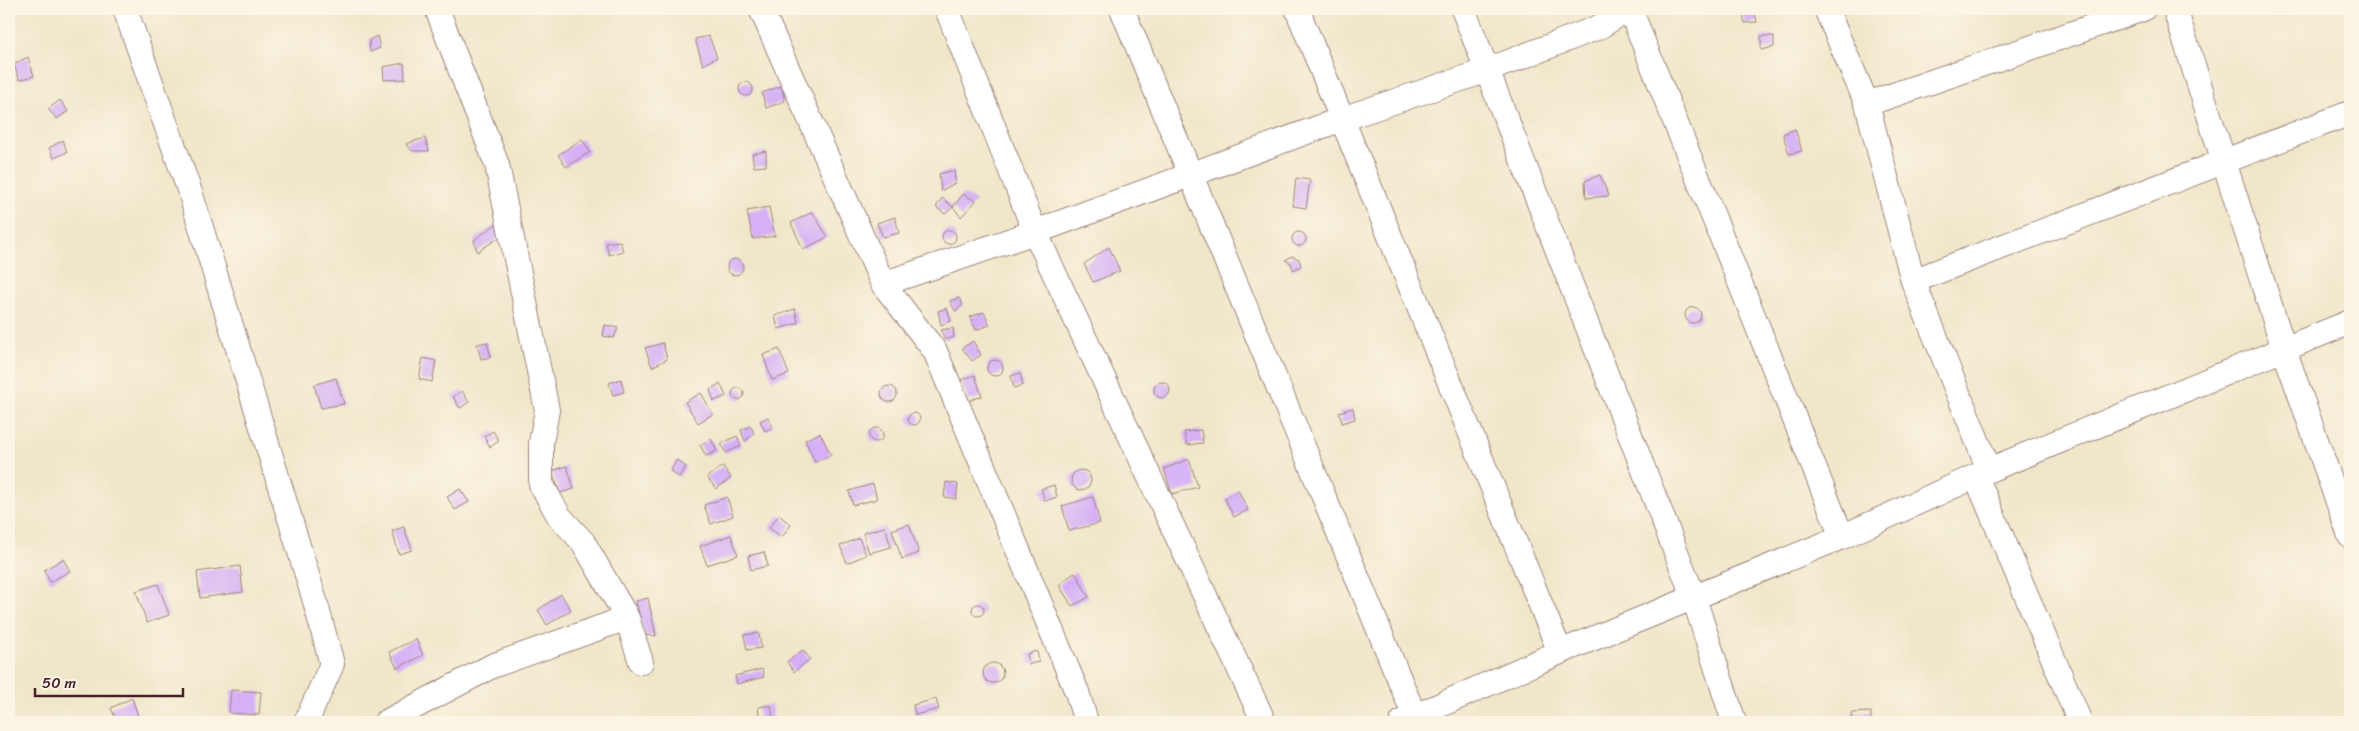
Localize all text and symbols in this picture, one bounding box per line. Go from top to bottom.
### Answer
scale bar [35,666,182,698]
text: 50 m [42,670,77,696]

